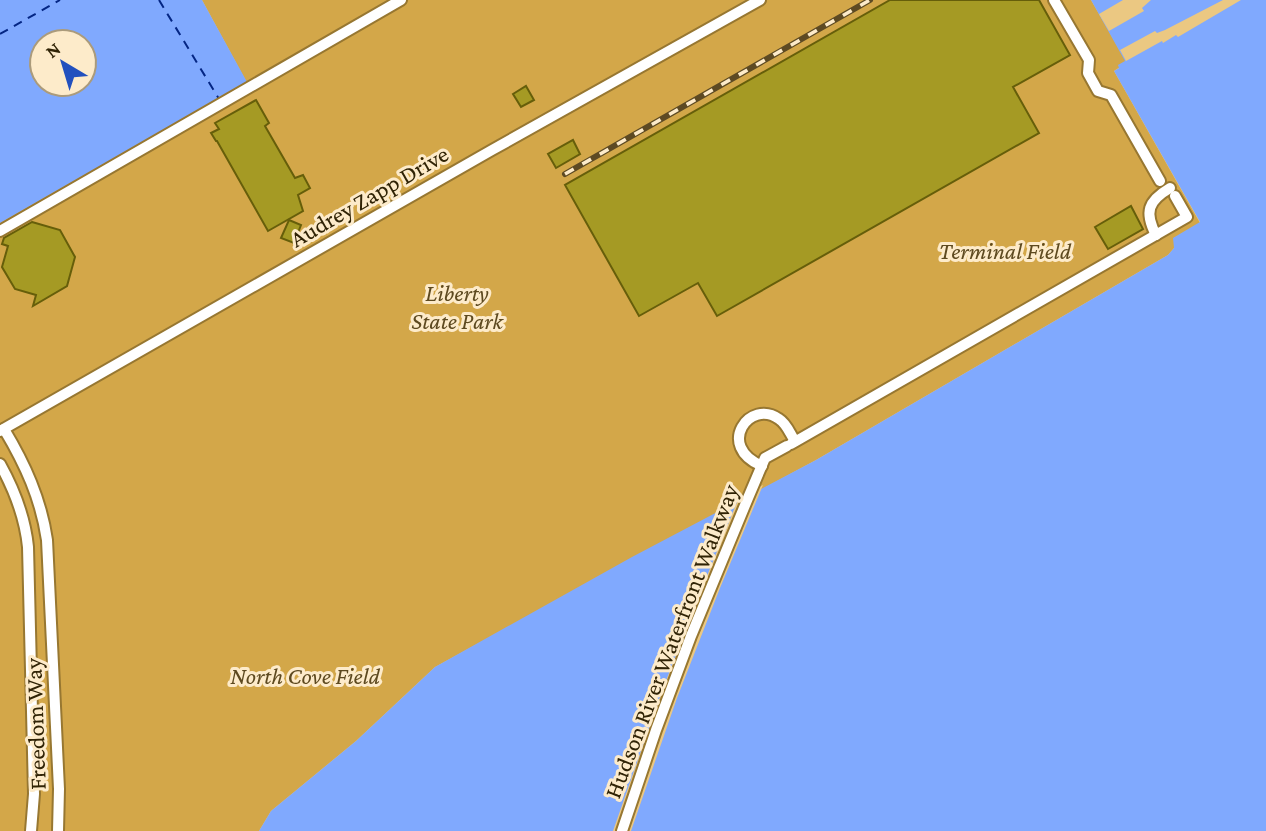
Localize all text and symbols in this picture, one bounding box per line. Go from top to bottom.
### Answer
north arrow [28,28,98,98]
text: N [41,38,64,62]
street label: Audrey Zapp Drive [285,140,453,252]
park label: Terminal Field [939,237,1072,264]
park label: Liberty State Park [411,279,504,334]
street label: Hudson River Waterfront Walkway [599,479,744,802]
street label: Freedom Way [19,657,51,791]
park label: North Cove Field [230,662,381,689]

